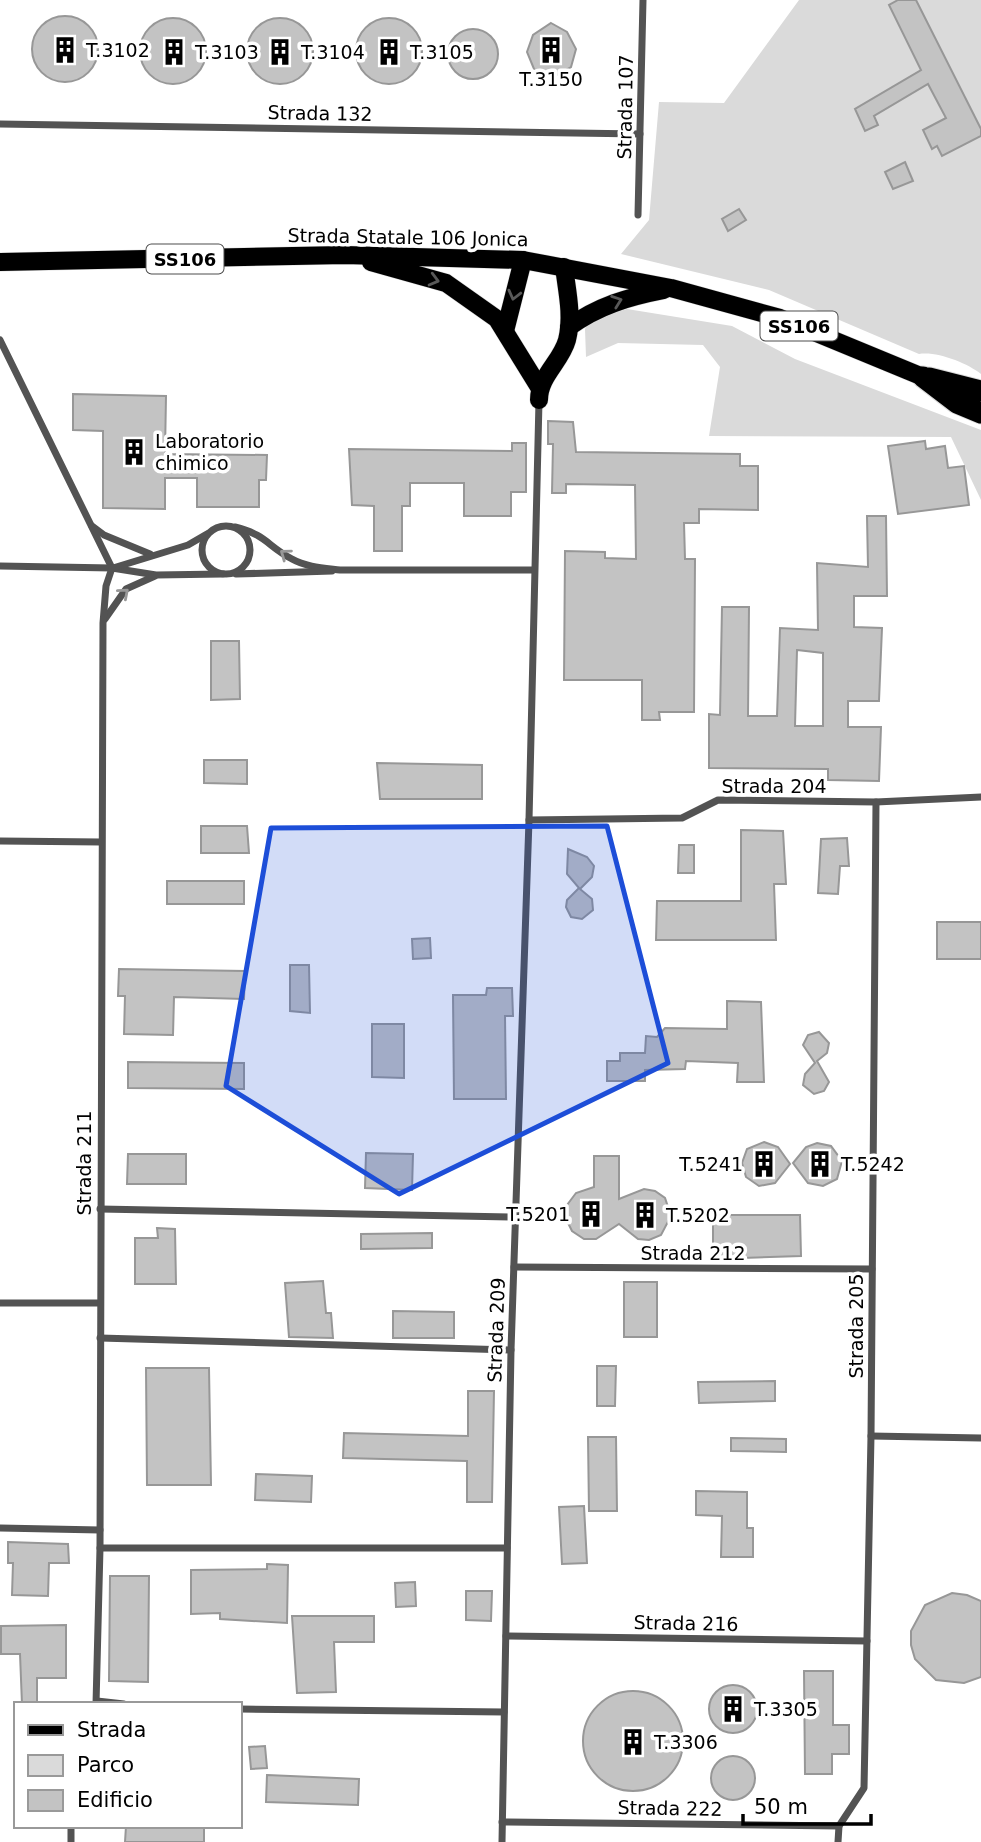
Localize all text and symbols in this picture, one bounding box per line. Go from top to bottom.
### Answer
building icon: T.3102 [50,35,80,65]
building icon: T.3150 [536,35,566,65]
building icon: T.3103 [159,37,189,67]
building icon: T.3104 [265,37,295,67]
building icon: T.3105 [374,37,404,67]
place label: T.3102 [85,39,150,61]
place label: T.3103 [194,41,259,63]
place label: T.3104 [300,41,365,63]
place label: T.3105 [409,41,474,63]
street label: Strada 107 [613,54,637,160]
place label: T.3150 [518,68,583,90]
street label: Strada 132 [267,101,373,125]
street label: Strada Statale 106 Jonica [287,224,529,250]
road number: SS106 [146,244,224,274]
one-way arrow [428,272,440,286]
one-way arrow [507,289,522,301]
one-way arrow [611,295,623,309]
road number: SS106 [760,312,838,340]
place label: Laboratorio chimico [155,430,264,474]
building icon: Laboratorio chimico [119,437,149,467]
one-way arrow [280,550,293,562]
one-way arrow [116,589,129,601]
street label: Strada 204 [722,775,826,797]
street label: Strada 211 [73,1111,95,1215]
building icon: T.5241 [749,1149,779,1179]
building icon: T.5242 [805,1149,835,1179]
place label: T.5241 [678,1153,743,1175]
place label: T.5242 [840,1153,905,1175]
building icon: T.5201 [576,1199,606,1229]
building icon: T.5202 [630,1200,660,1230]
place label: T.5201 [505,1203,570,1225]
place label: T.5202 [665,1204,730,1226]
street label: Strada 212 [641,1242,745,1264]
street label: Strada 205 [845,1274,867,1378]
street label: Strada 209 [483,1277,509,1383]
street label: Strada 216 [633,1611,739,1635]
building icon: T.3305 [718,1694,748,1724]
place label: T.3305 [753,1698,818,1720]
legend [14,1702,242,1828]
text: Strada [77,1718,146,1742]
building icon: T.3306 [618,1727,648,1757]
place label: T.3306 [653,1731,718,1753]
text: Parco [77,1753,134,1777]
scale bar [743,1783,871,1827]
text: Edificio [77,1788,153,1812]
text: 50 m [754,1795,808,1819]
street label: Strada 222 [617,1796,723,1820]

